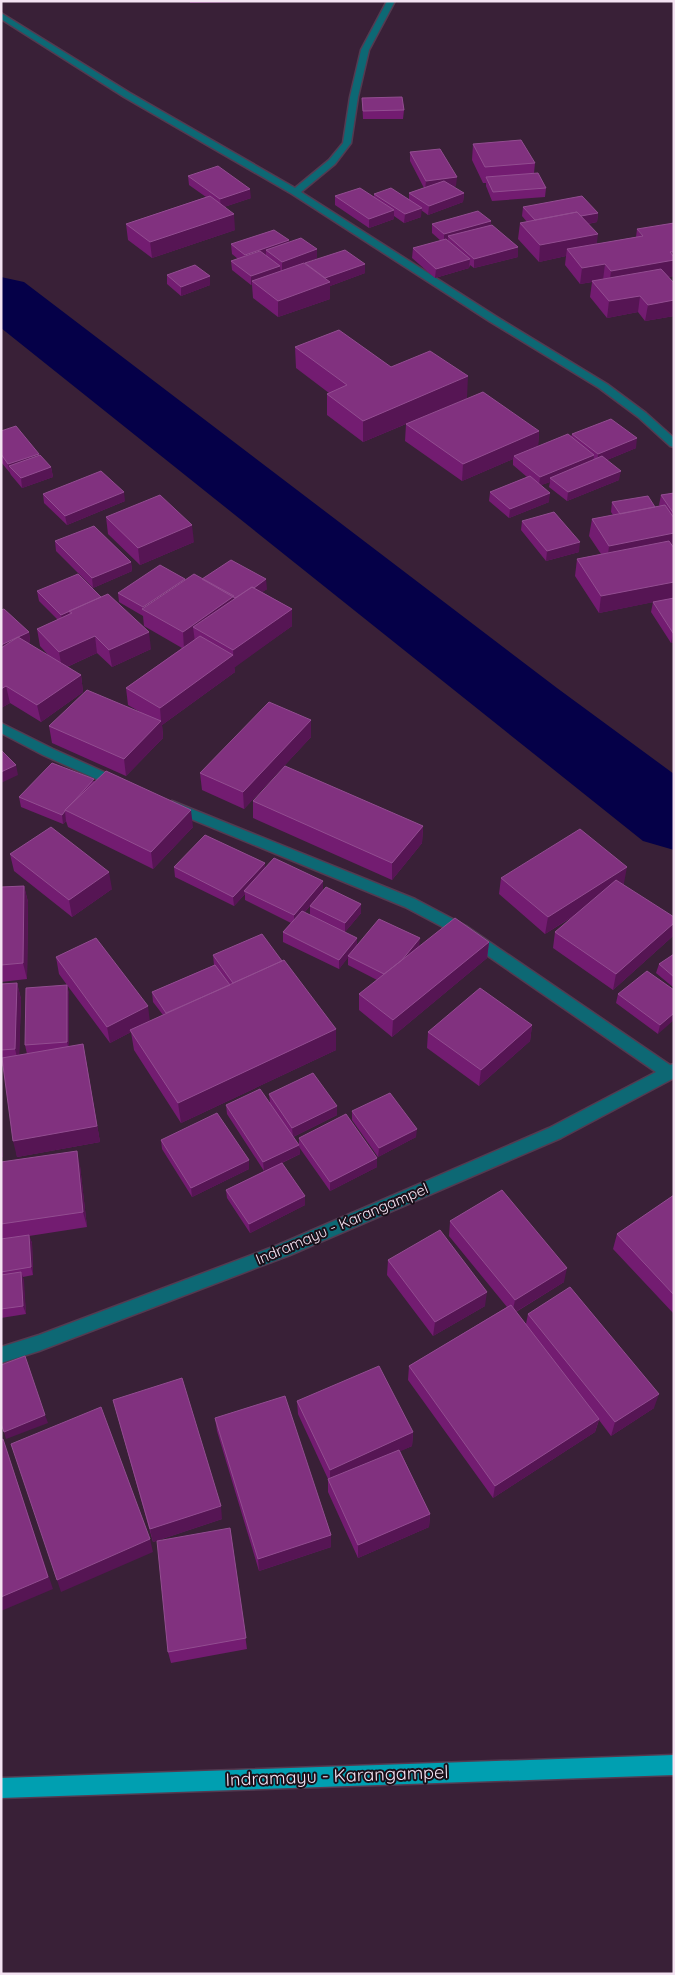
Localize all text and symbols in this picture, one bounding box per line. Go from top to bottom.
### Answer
street label: Indramayu - Karangampel [253,1179,431,1269]
street label: Indramayu - Karangampel [225,1760,449,1791]

